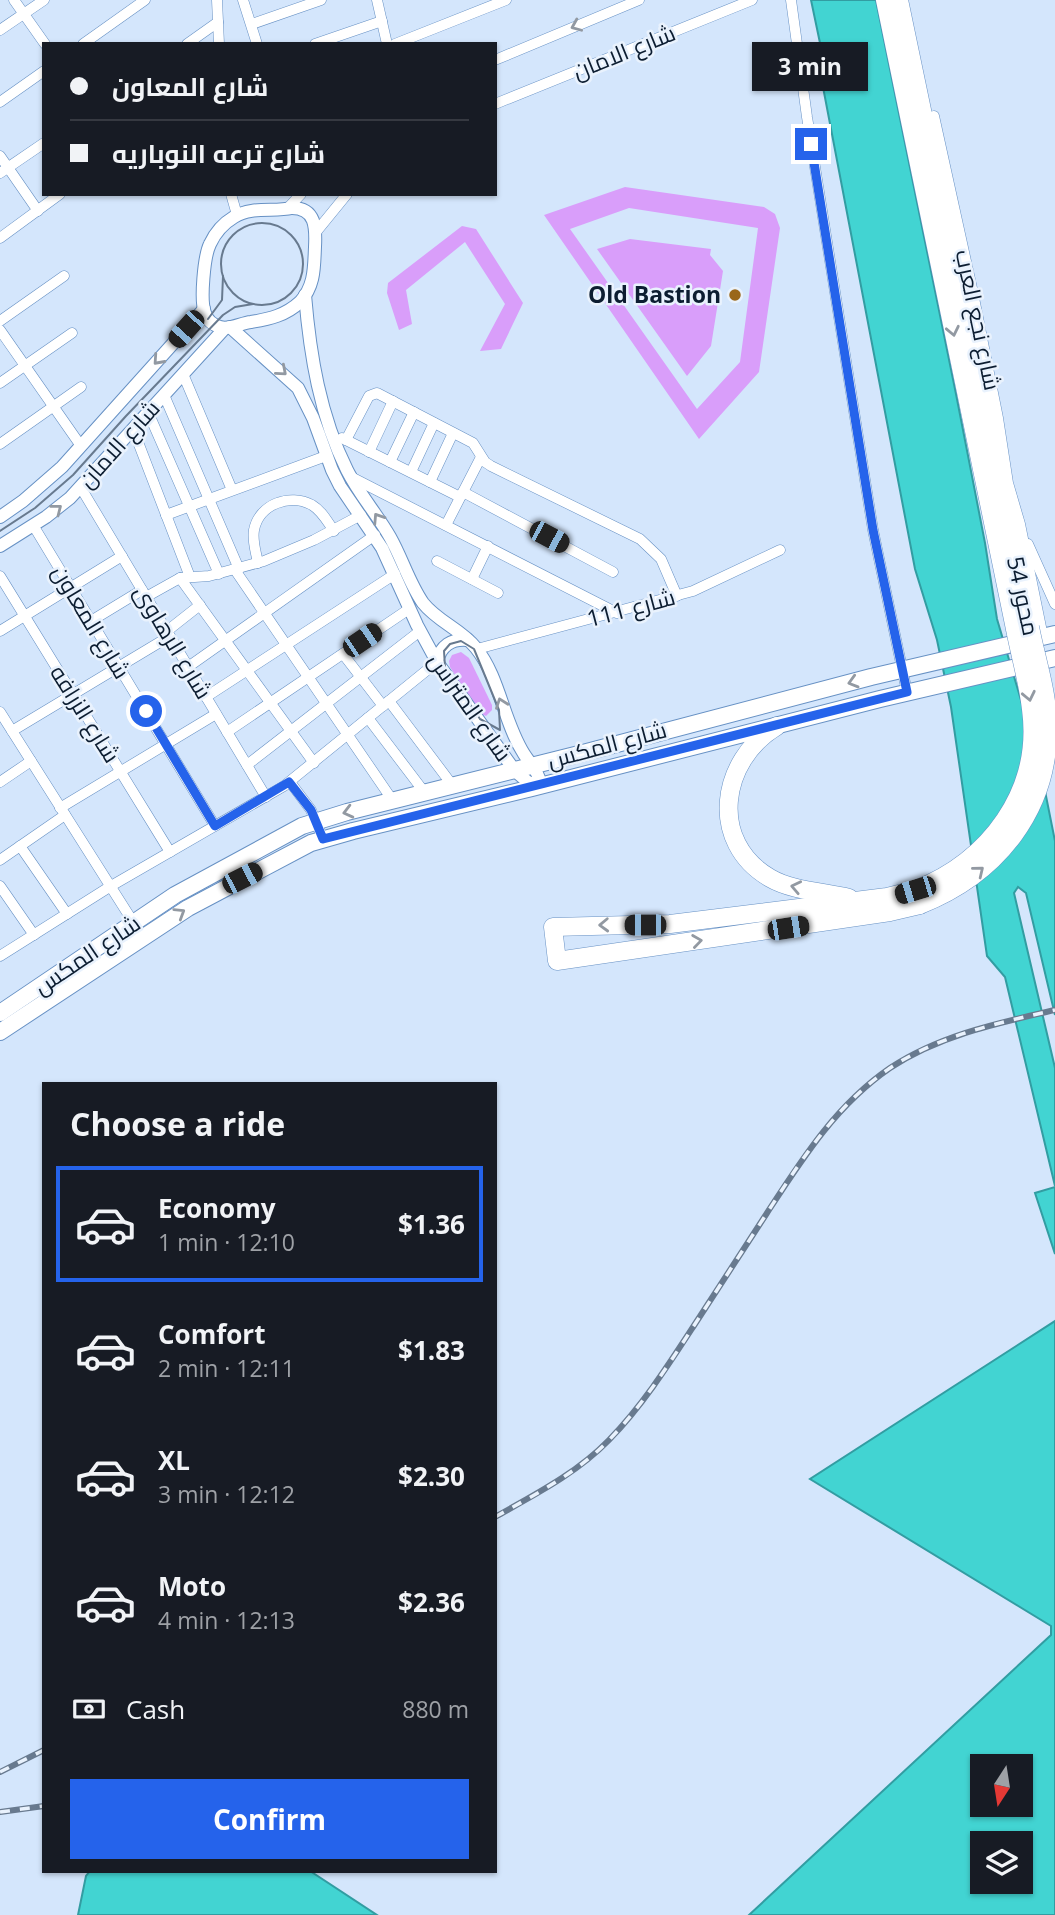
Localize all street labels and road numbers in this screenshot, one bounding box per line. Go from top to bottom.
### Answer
street label: شارع الامان [567,16,680,87]
street label: شارع نجع العرب [947,246,1010,393]
street label: شارع الامان [70,392,167,495]
street label: محور 54 [1000,553,1048,638]
street label: شارع المعاون [44,558,138,685]
street label: شارع الرهاوى [126,578,221,705]
street label: شارع 111 [583,580,679,635]
street label: شارع المتراس [421,646,520,768]
street label: شارع الزرافه [42,659,128,769]
street label: شارع المكس [543,713,670,776]
street label: شارع المكس [27,907,147,1002]

